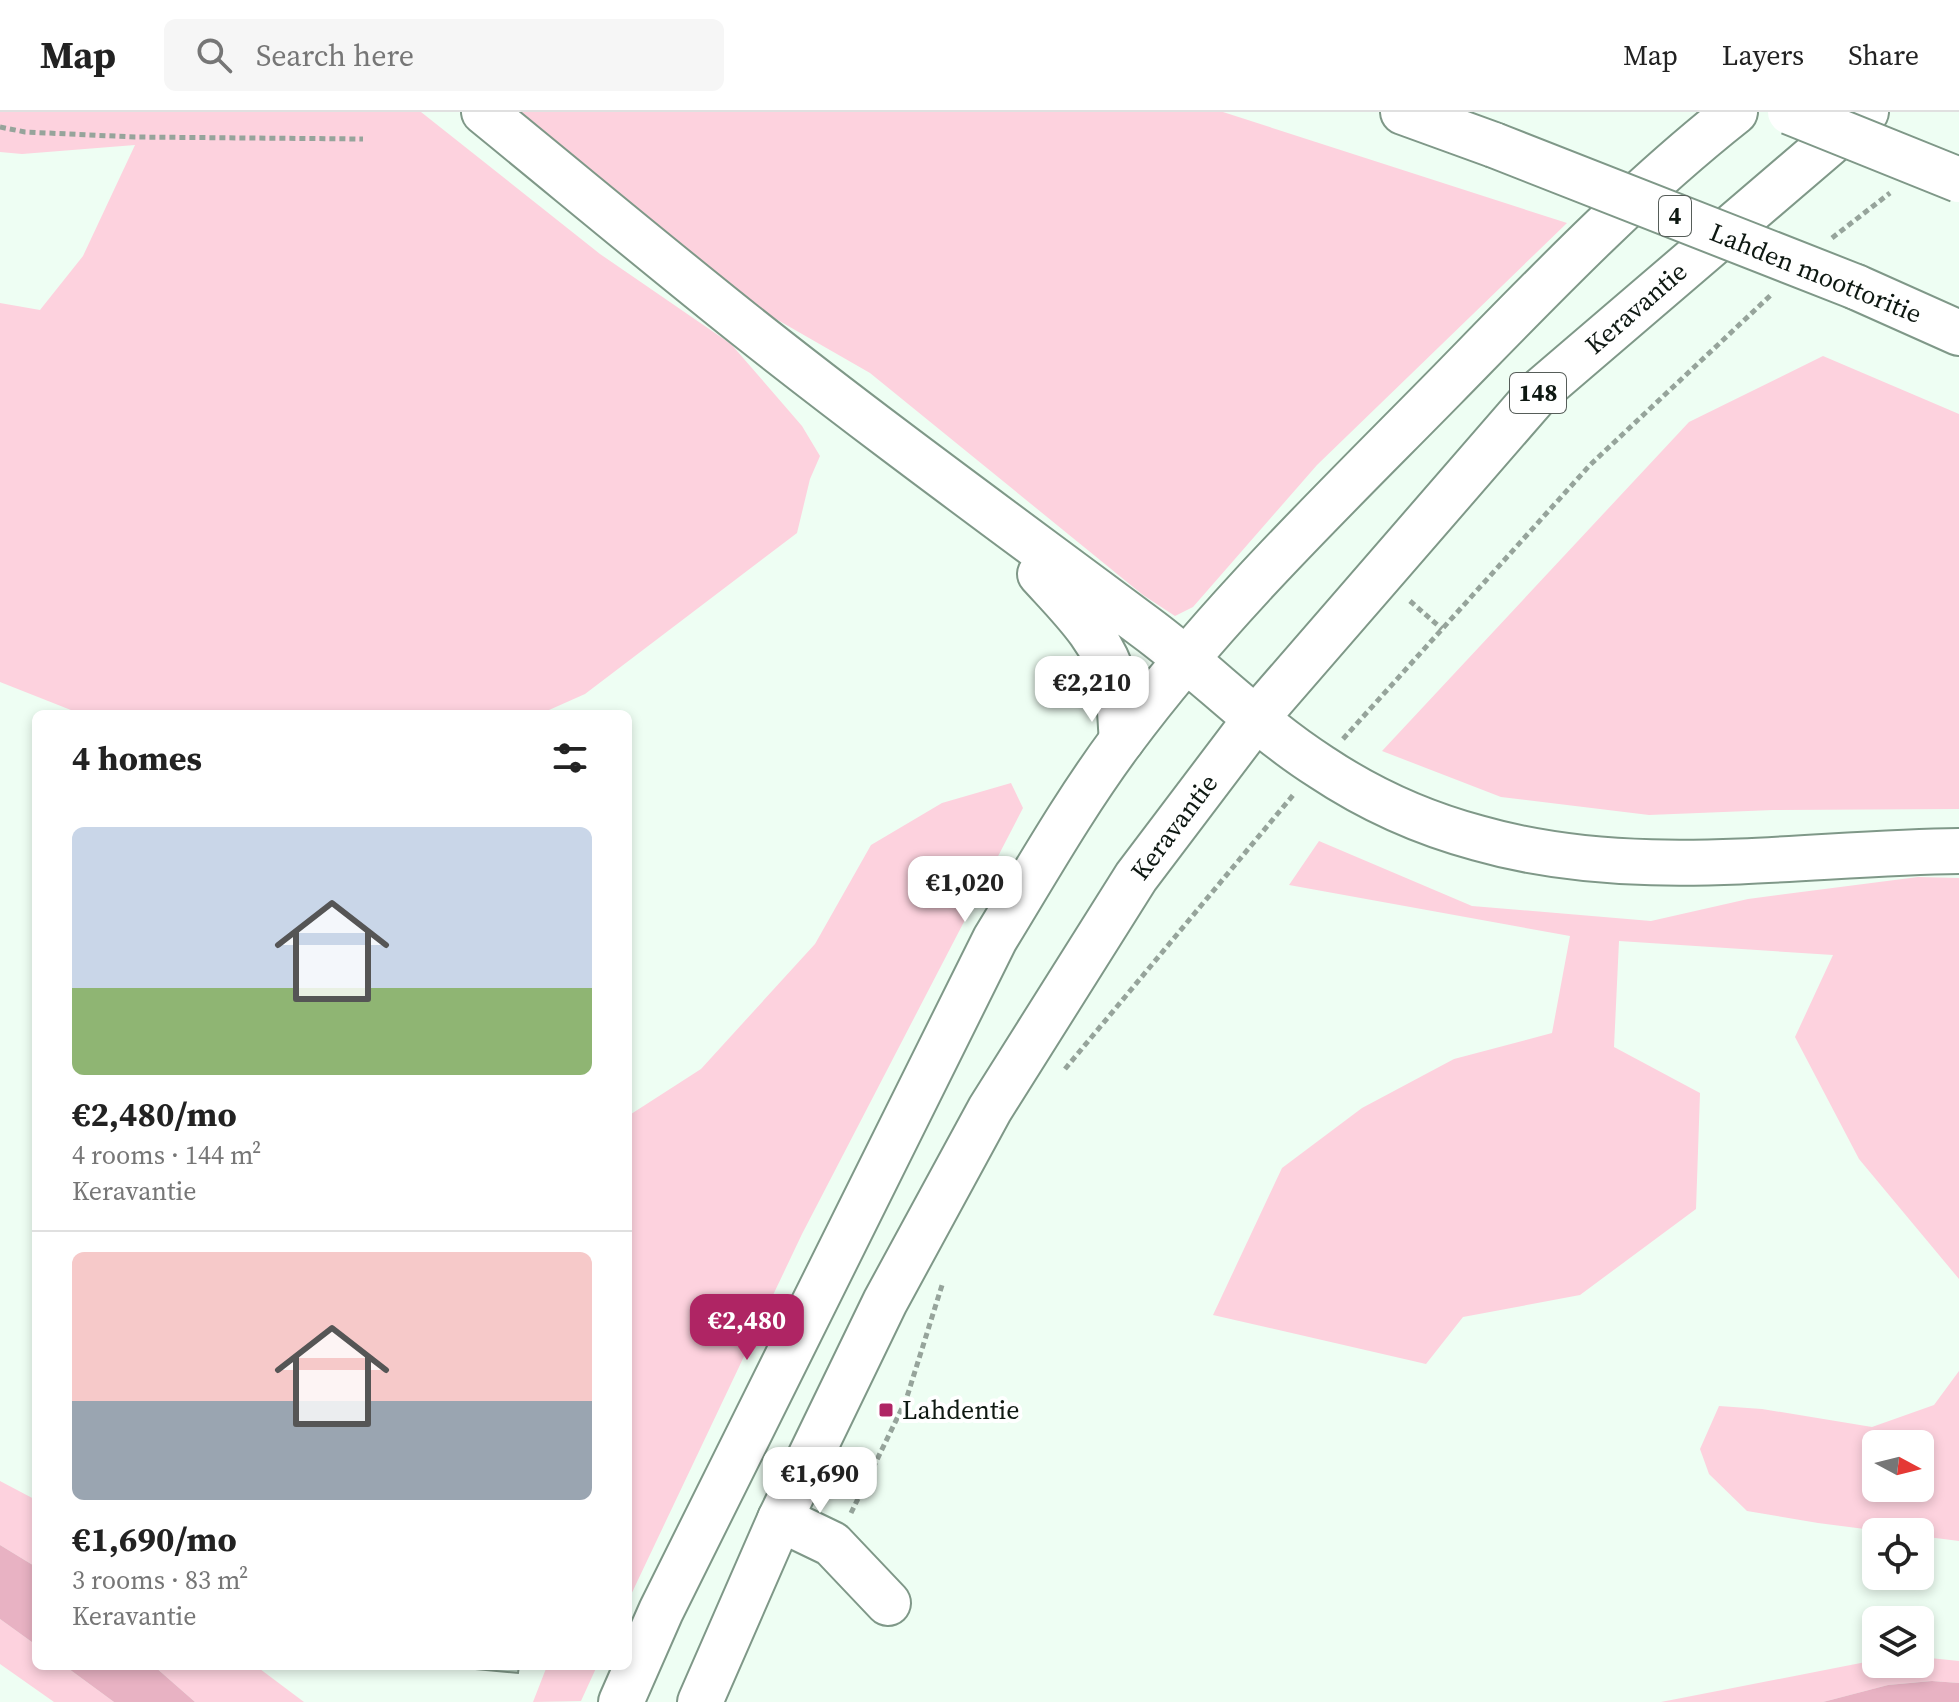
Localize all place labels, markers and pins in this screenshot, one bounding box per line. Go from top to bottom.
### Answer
pin: €2,210 [1027,656,1157,724]
pin: €1,020 [900,856,1030,924]
pin: €2,480 [682,1294,812,1362]
place label: Lahdentie [902,1392,1019,1428]
marker: Lahdentie [877,1401,895,1419]
pin: €1,690 [755,1447,885,1515]

